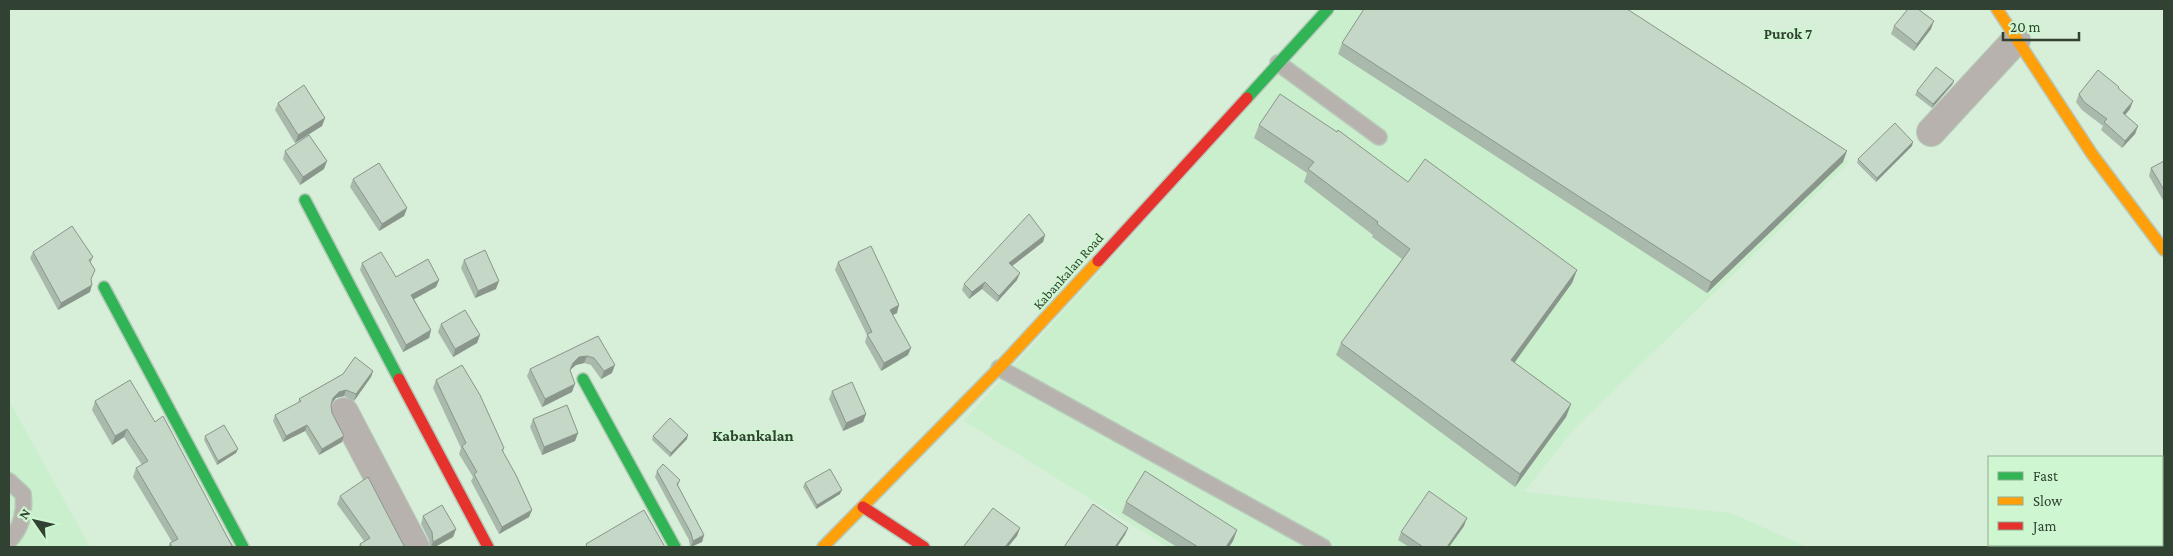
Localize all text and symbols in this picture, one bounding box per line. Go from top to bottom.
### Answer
scale bar [2003,10,2079,42]
text: 20 m [2010,19,2041,35]
district label: Purok 7 [1764,26,1812,42]
street label: Kabankalan Road [1029,229,1107,313]
district label: Kabankalan [712,427,794,444]
legend [1988,456,2163,546]
text: Fast [2033,468,2059,484]
text: Slow [2033,493,2063,509]
north arrow [10,496,60,546]
text: N [15,505,34,522]
text: Jam [2031,518,2056,535]

